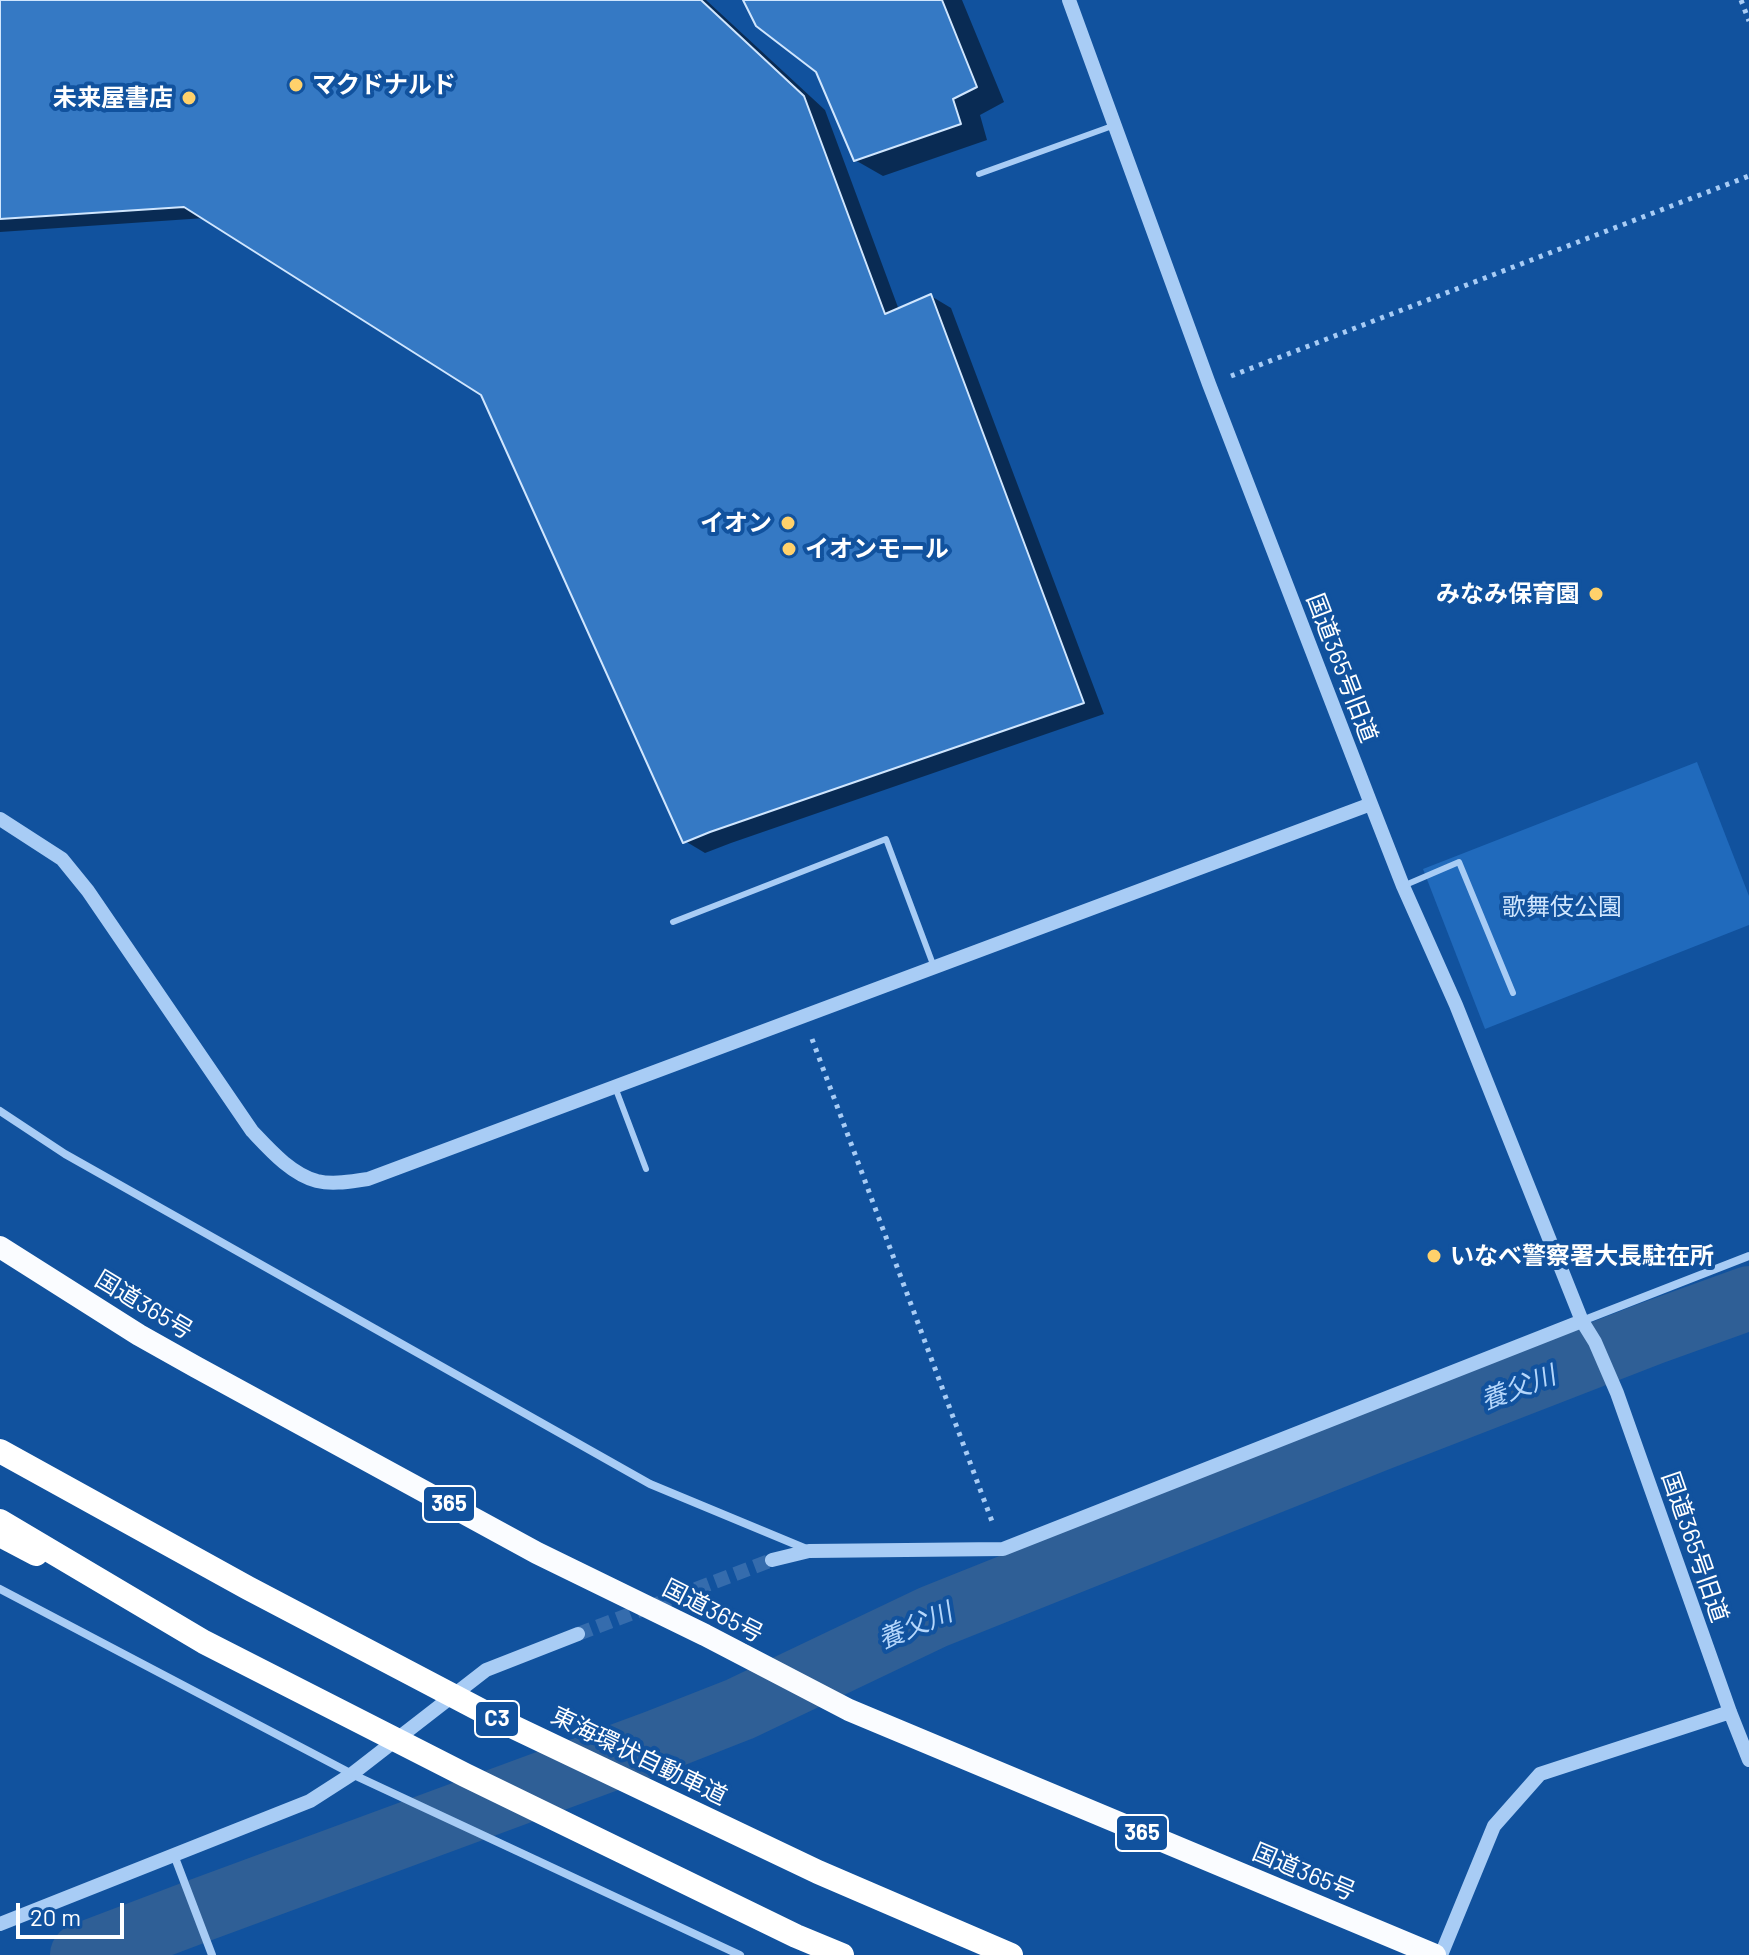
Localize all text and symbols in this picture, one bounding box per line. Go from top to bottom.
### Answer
place label: マクドナルド [312,71,456,99]
marker: マクドナルド [287,76,305,94]
place label: 未来屋書店 [53,84,173,112]
marker: 未来屋書店 [180,89,198,107]
place label: イオン [700,509,772,537]
marker: イオン [779,514,797,532]
place label: イオンモール [805,535,949,563]
marker: イオンモール [780,540,798,558]
place label: みなみ保育園 [1436,580,1580,608]
marker: みなみ保育園 [1587,585,1605,603]
street label: 国道365号旧道 [1300,590,1384,746]
park label: 歌舞伎公園 [1502,893,1622,921]
place label: いなべ警察署大長駐在所 [1450,1242,1714,1270]
marker: いなべ警察署大長駐在所 [1425,1247,1443,1265]
street label: 国道365号 [90,1265,198,1345]
water label: 養父川 [1476,1359,1560,1417]
street label: 国道365号旧道 [1656,1468,1734,1626]
road number: 365 [423,1486,475,1522]
street label: 国道365号 [658,1573,768,1649]
water label: 養父川 [873,1596,957,1656]
road number: C3 [475,1701,519,1737]
street label: 東海環状自動車道 [546,1701,732,1811]
road number: 365 [1116,1815,1168,1851]
street label: 国道365号 [1248,1837,1360,1907]
scale bar [20,1887,128,1937]
text: 20 m [30,1902,81,1931]

